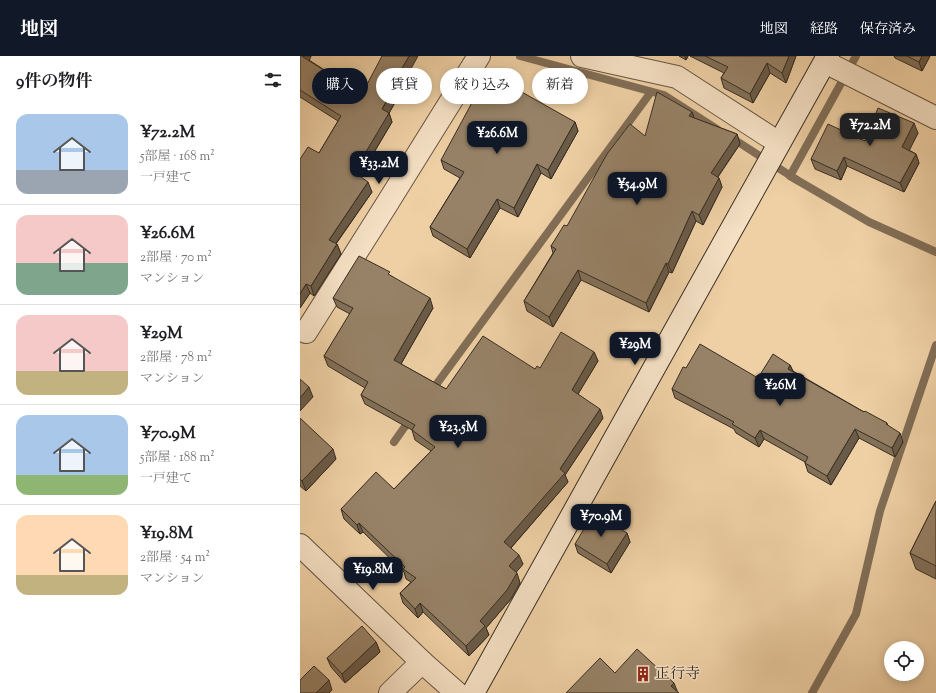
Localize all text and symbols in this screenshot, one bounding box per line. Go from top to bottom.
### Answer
text: 地図 [20,17,58,44]
text: 地図 [760,20,788,40]
text: 経路 [810,20,838,40]
text: 保存済み [860,20,916,40]
chip: 購入 [312,68,368,104]
chip: 賃貸 [376,68,432,104]
chip: 絞り込み [440,68,524,104]
chip: 新着 [532,68,588,104]
icon: filters [262,69,284,91]
text: 9件の物件 [16,70,92,94]
pin: ¥72.2M [837,113,903,147]
text: ¥72.2M [849,117,891,135]
text: ¥72.2M [140,121,195,145]
pin: ¥26.6M [464,121,530,155]
text: ¥26.6M [476,125,518,143]
icon: home [48,130,96,178]
text: 5部屋 · 168 m² [140,148,215,166]
pin: ¥33.2M [346,151,412,185]
text: ¥33.2M [359,155,399,173]
text: 一戸建て [140,169,192,187]
pin: ¥54.9M [604,172,670,206]
text: ¥54.9M [617,176,657,194]
text: ¥26.6M [140,222,195,246]
icon: home [48,231,96,279]
text: 2部屋 · 70 m² [140,249,212,267]
text: マンション [140,270,204,288]
text: ¥29M [140,322,183,346]
icon: home [48,331,96,379]
pin: ¥29M [611,332,659,366]
text: ¥29M [619,336,651,354]
text: 2部屋 · 78 m² [140,349,212,367]
text: マンション [140,370,204,388]
pin: ¥26M [756,373,804,407]
text: ¥26M [764,377,796,395]
pin: ¥23.5M [425,415,491,449]
text: ¥23.5M [438,419,478,437]
text: ¥70.9M [140,422,196,446]
icon: home [48,431,96,479]
text: 5部屋 · 188 m² [140,449,215,467]
text: 一戸建て [140,470,192,488]
pin: ¥70.9M [568,504,634,538]
text: ¥70.9M [580,508,622,526]
text: ¥19.8M [140,522,193,546]
icon: home [48,531,96,579]
text: 2部屋 · 54 m² [140,549,210,567]
pin: ¥19.8M [340,557,406,591]
text: ¥19.8M [353,561,393,579]
text: マンション [140,570,204,588]
map controls [884,641,924,681]
button: locate [884,641,924,681]
place label: 正行寺 [655,664,700,685]
building icon: 正行寺 [634,665,652,683]

